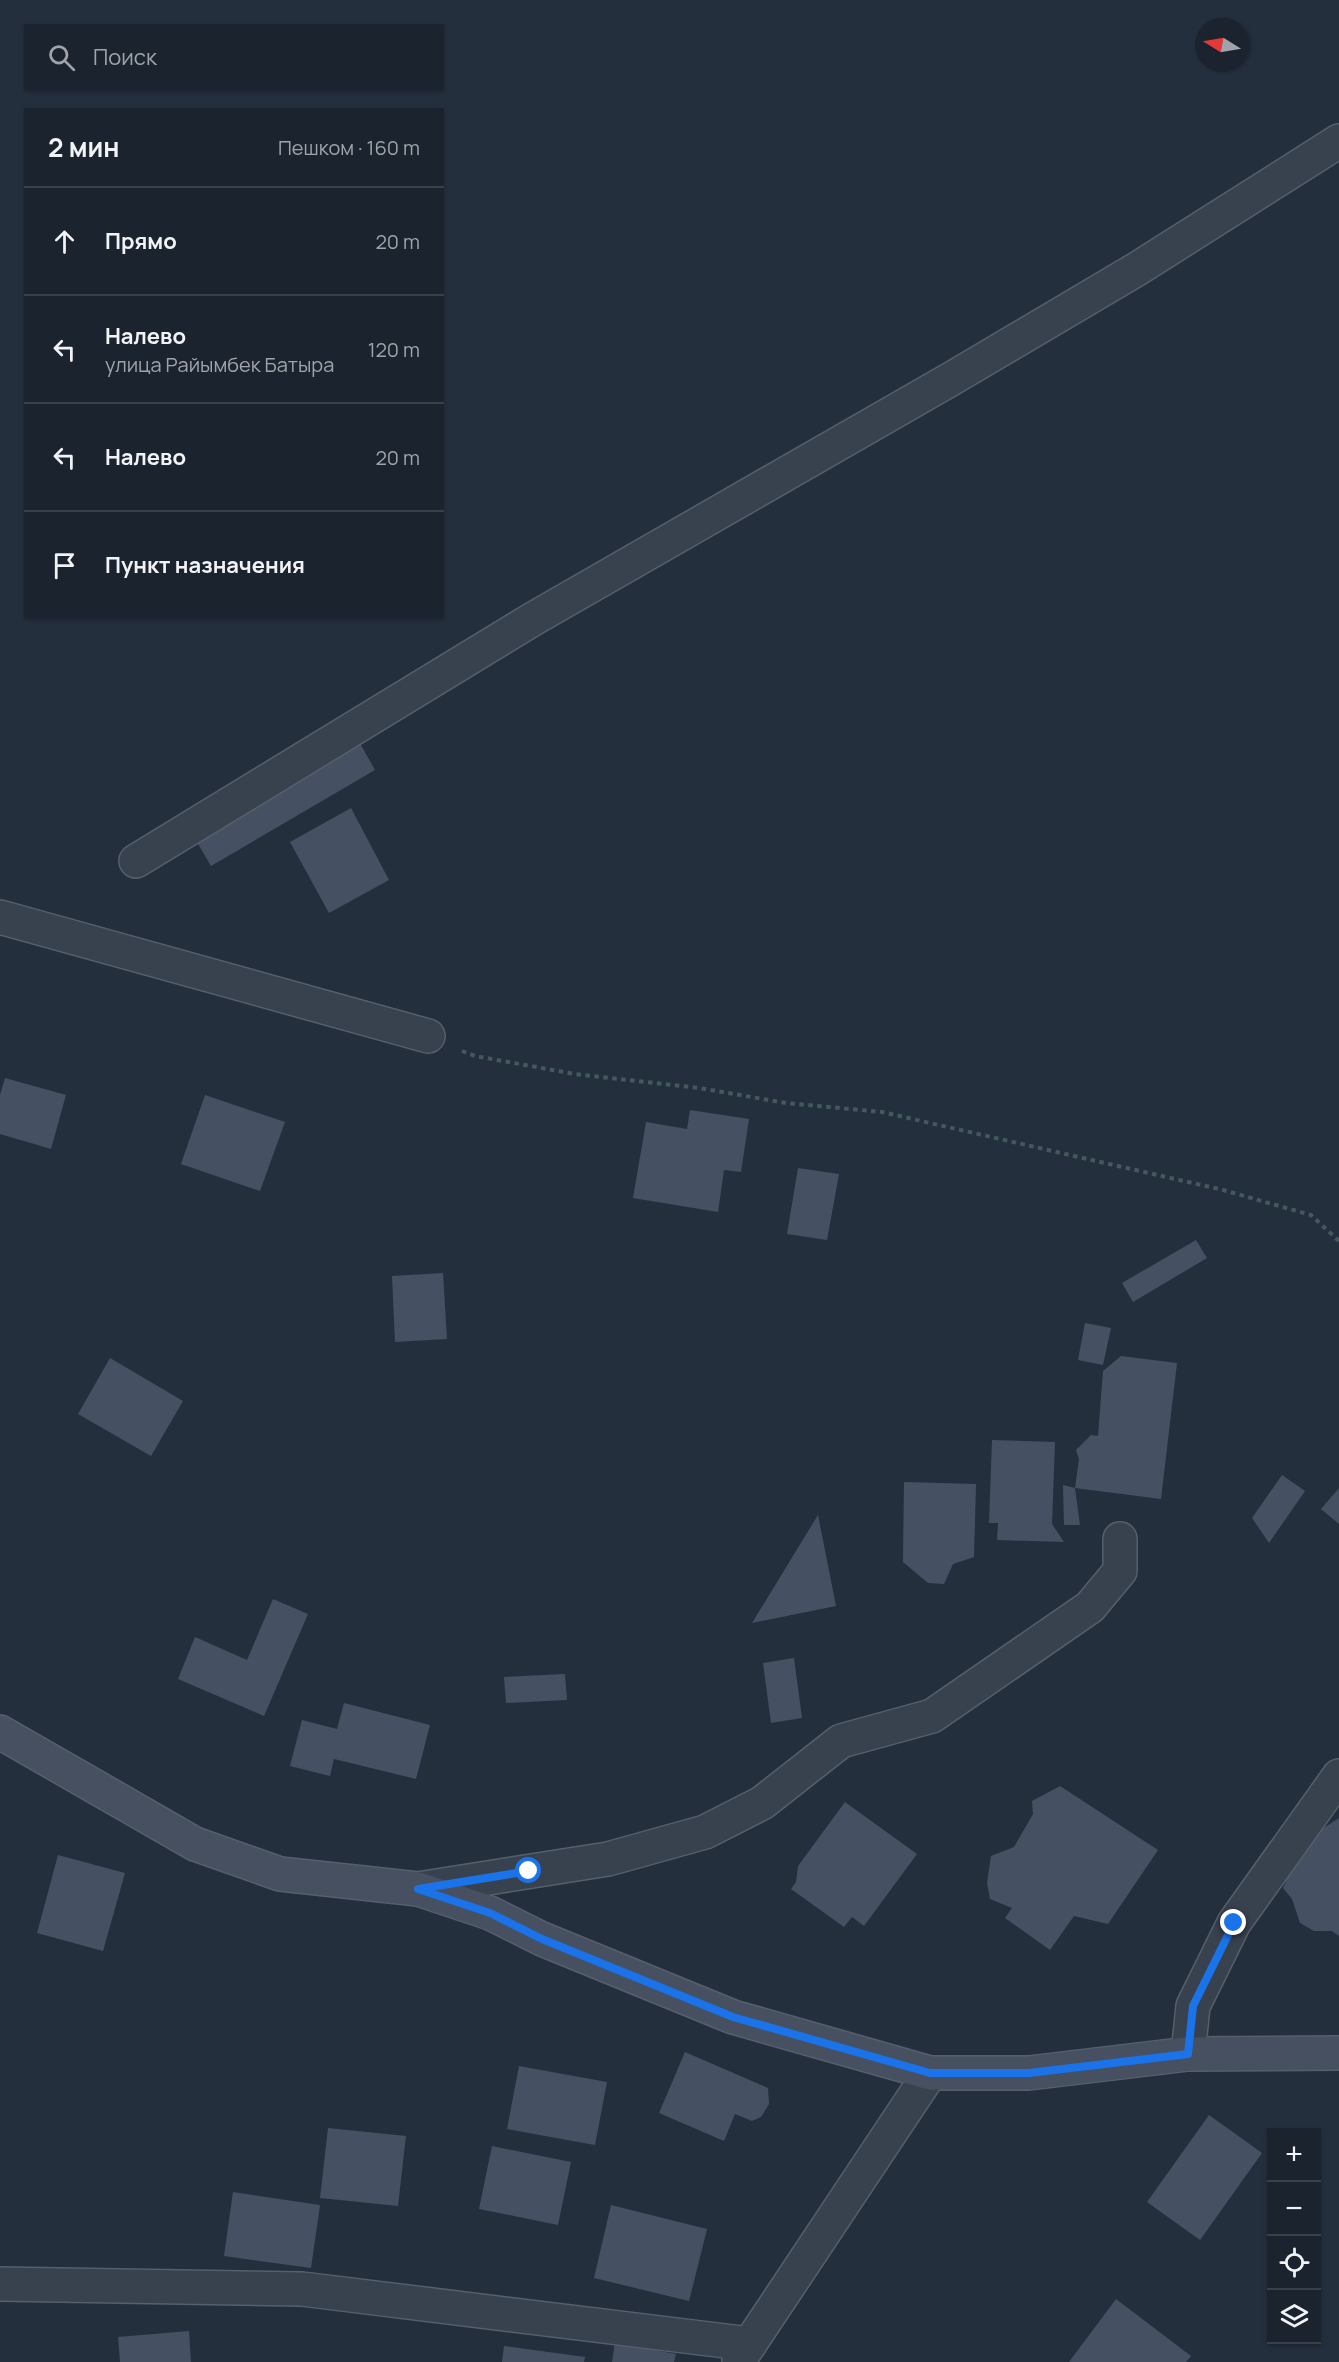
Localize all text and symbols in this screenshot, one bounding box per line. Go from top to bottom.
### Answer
north arrow [1195,18,1249,72]
search box [24,24,444,90]
icon: search [45,41,78,74]
text: Поиск [93,42,157,72]
text: 2 мин [48,129,120,165]
text: Пешком · 160 m [278,134,420,161]
icon: ahead [48,225,81,258]
text: Прямо [105,226,177,256]
text: 20 m [375,228,420,255]
text: Налево [105,321,186,351]
icon: left [48,333,81,366]
text: 120 m [368,336,420,363]
text: улица Райымбек Батыра [105,351,334,378]
icon: left [48,441,81,474]
text: Налево [105,442,186,472]
text: 20 m [375,444,420,471]
icon: arrive [48,549,81,582]
text: Пункт назначения [105,550,305,580]
route start [515,1857,541,1883]
route end [1220,1909,1246,1935]
map controls [1267,2128,1321,2344]
button: + [1267,2128,1321,2182]
button: − [1267,2182,1321,2236]
button: locate [1267,2236,1321,2290]
button: layers [1267,2290,1321,2344]

